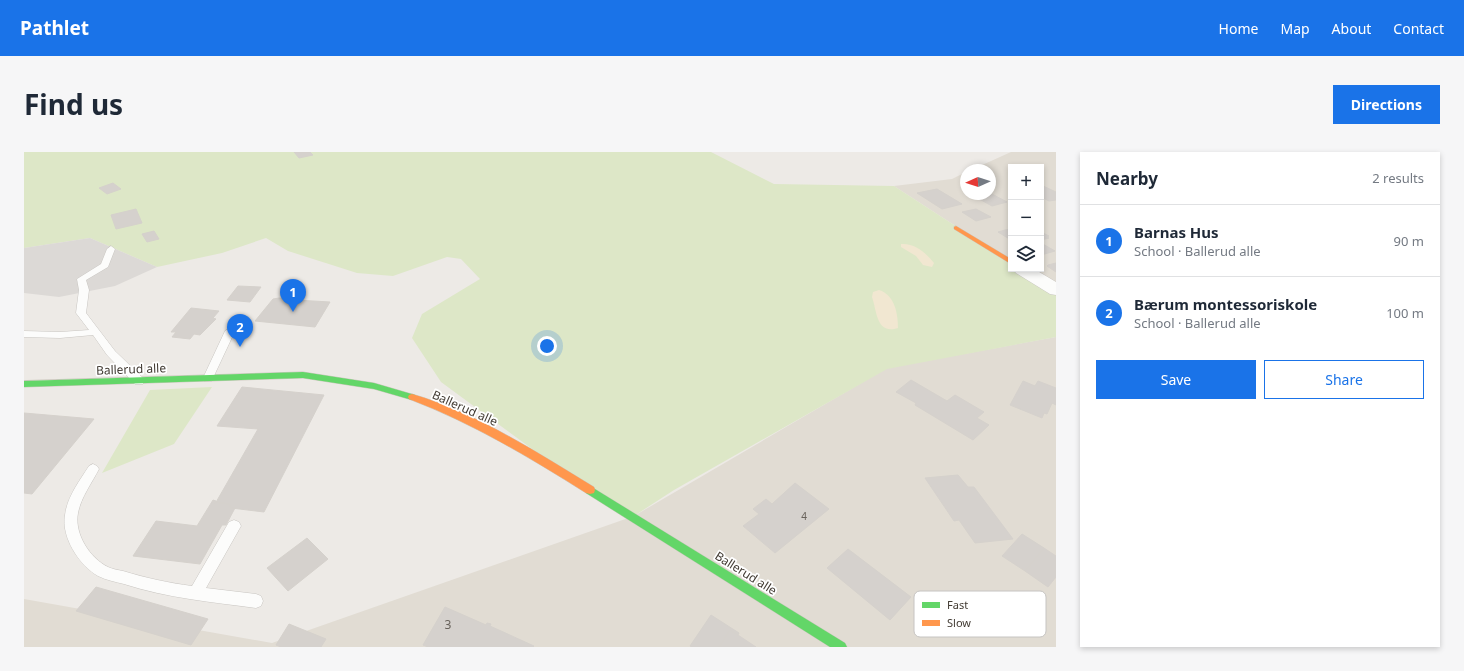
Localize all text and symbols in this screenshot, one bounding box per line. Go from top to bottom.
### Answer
text: Pathlet [20,15,89,41]
text: Home [1219,19,1258,38]
text: Map [1280,19,1310,38]
text: About [1332,19,1371,38]
text: Contact [1393,19,1444,38]
text: Find us [24,85,123,123]
button: Directions [1333,85,1440,124]
north arrow [960,164,996,200]
map controls [1008,164,1044,272]
button: + [1008,164,1044,200]
text: Nearby [1096,167,1158,190]
text: 2 results [1372,169,1424,187]
button: − [1008,200,1044,236]
text: Barnas Hus [1134,222,1219,242]
text: 1 [1105,232,1113,250]
text: 90 m [1394,232,1424,250]
button: layers [1008,236,1044,272]
text: School · Ballerud alle [1134,242,1261,260]
pin: 1 [280,279,306,312]
text: Bærum montessoriskole [1134,294,1317,314]
text: 2 [1105,304,1113,322]
text: 100 m [1386,304,1424,322]
pin: 2 [227,314,253,347]
text: School · Ballerud alle [1134,314,1261,332]
your location [537,336,557,356]
street label: Ballerud alle [96,359,167,379]
button: Save [1096,360,1256,399]
button: Share [1264,360,1424,399]
street label: Ballerud alle [430,386,501,430]
house number: 4 [801,509,807,523]
street label: Ballerud alle [712,547,780,599]
legend [914,591,1046,637]
text: Fast [947,597,968,612]
text: Slow [947,615,971,630]
house number: 3 [445,616,452,633]

